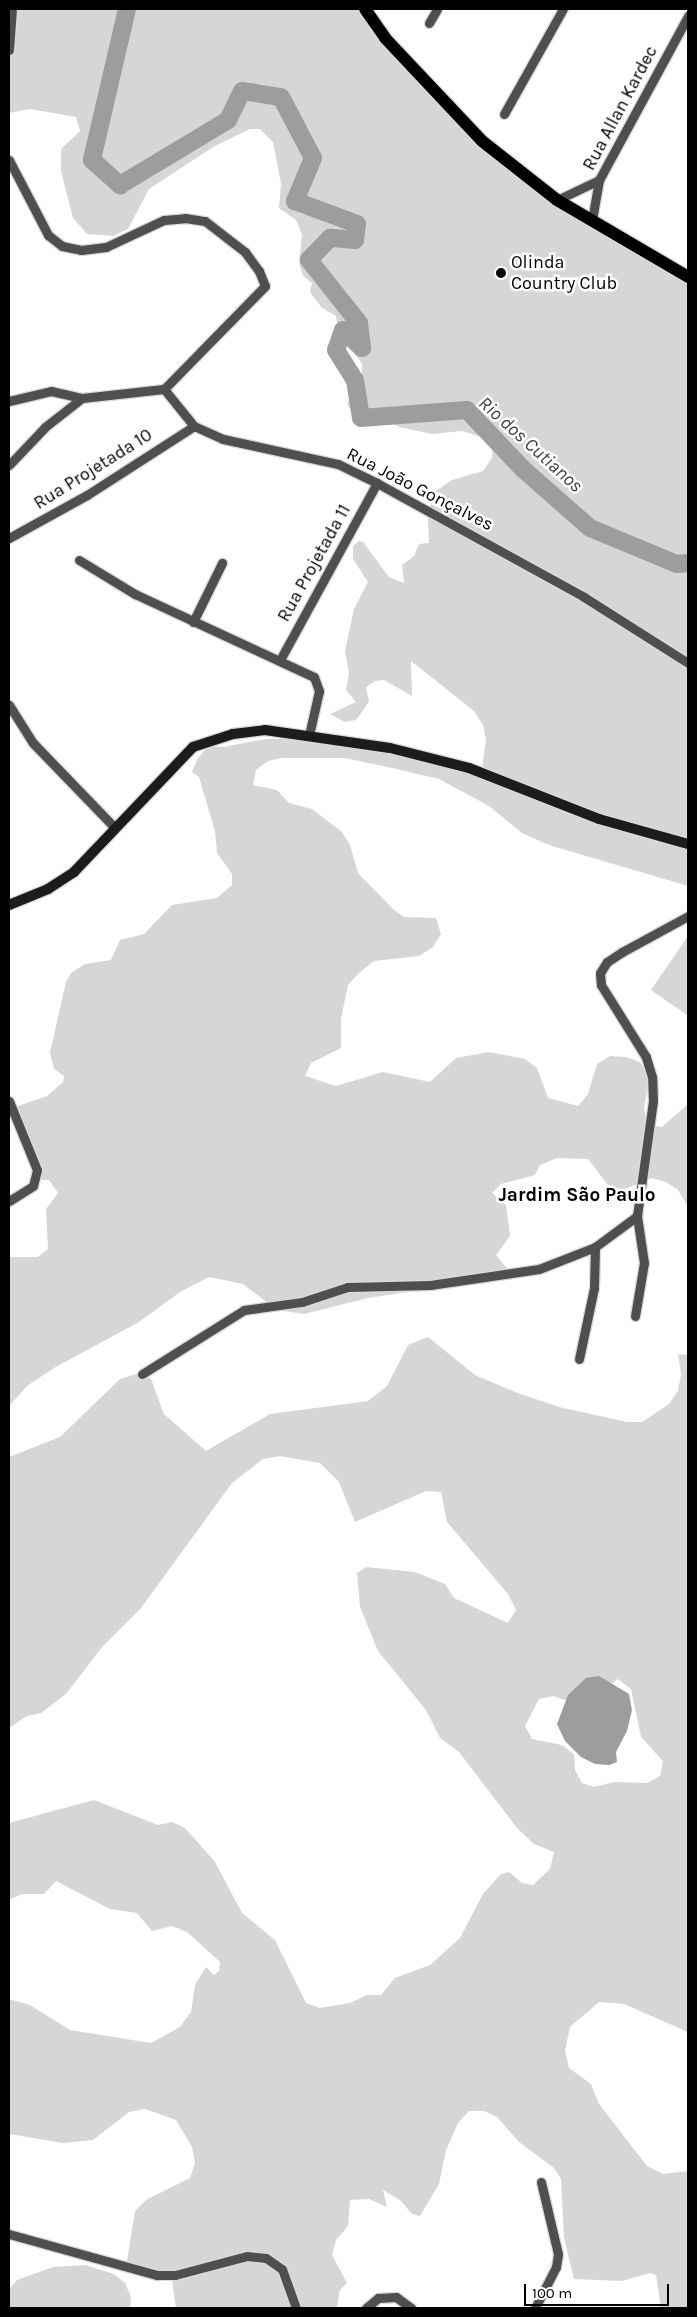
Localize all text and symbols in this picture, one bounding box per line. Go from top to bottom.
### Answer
street label: Rua Allan Kardec [578,42,662,174]
place label: Olinda Country Club [511,252,617,294]
marker: Olinda Country Club [495,267,507,279]
water label: Rio dos Cutianos [473,392,587,498]
street label: Rua Projetada 10 [30,424,156,514]
street label: Rua João Gonçalves [343,443,497,535]
street label: Rua Projetada 11 [273,501,355,625]
district label: Jardim São Paulo [498,1185,656,1207]
scale bar [527,2274,672,2306]
text: 100 m [532,2284,572,2302]

